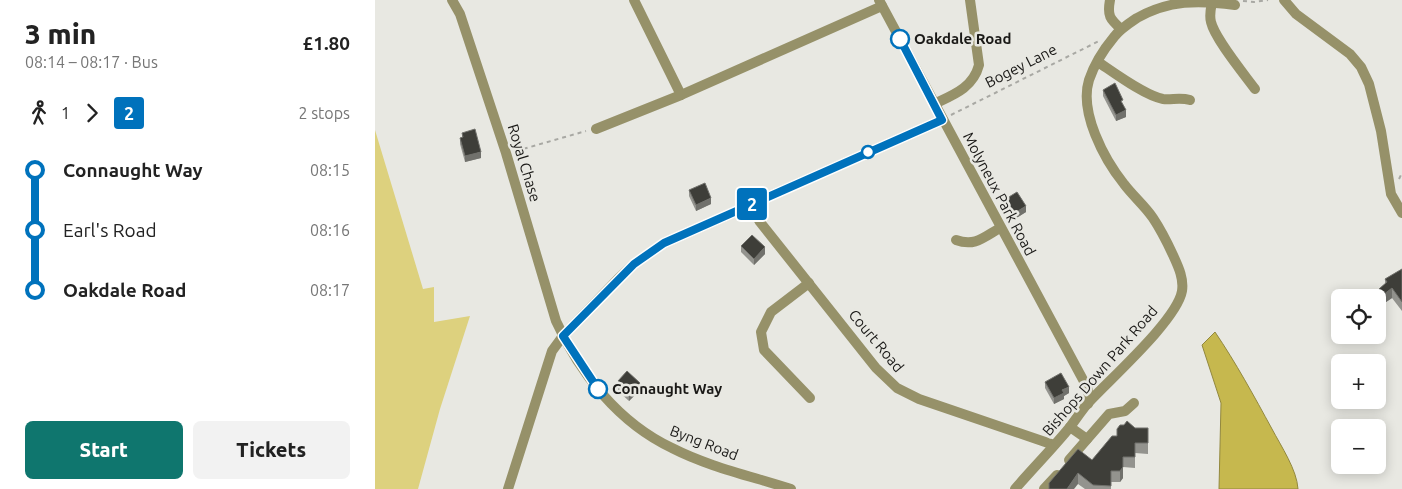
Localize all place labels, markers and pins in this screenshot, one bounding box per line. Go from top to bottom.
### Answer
marker: Oakdale Road [890,29,910,49]
place label: Oakdale Road [914,30,1011,47]
unlabelled marker [861,145,875,159]
marker: Connaught Way [588,379,608,399]
place label: Connaught Way [612,380,722,397]

